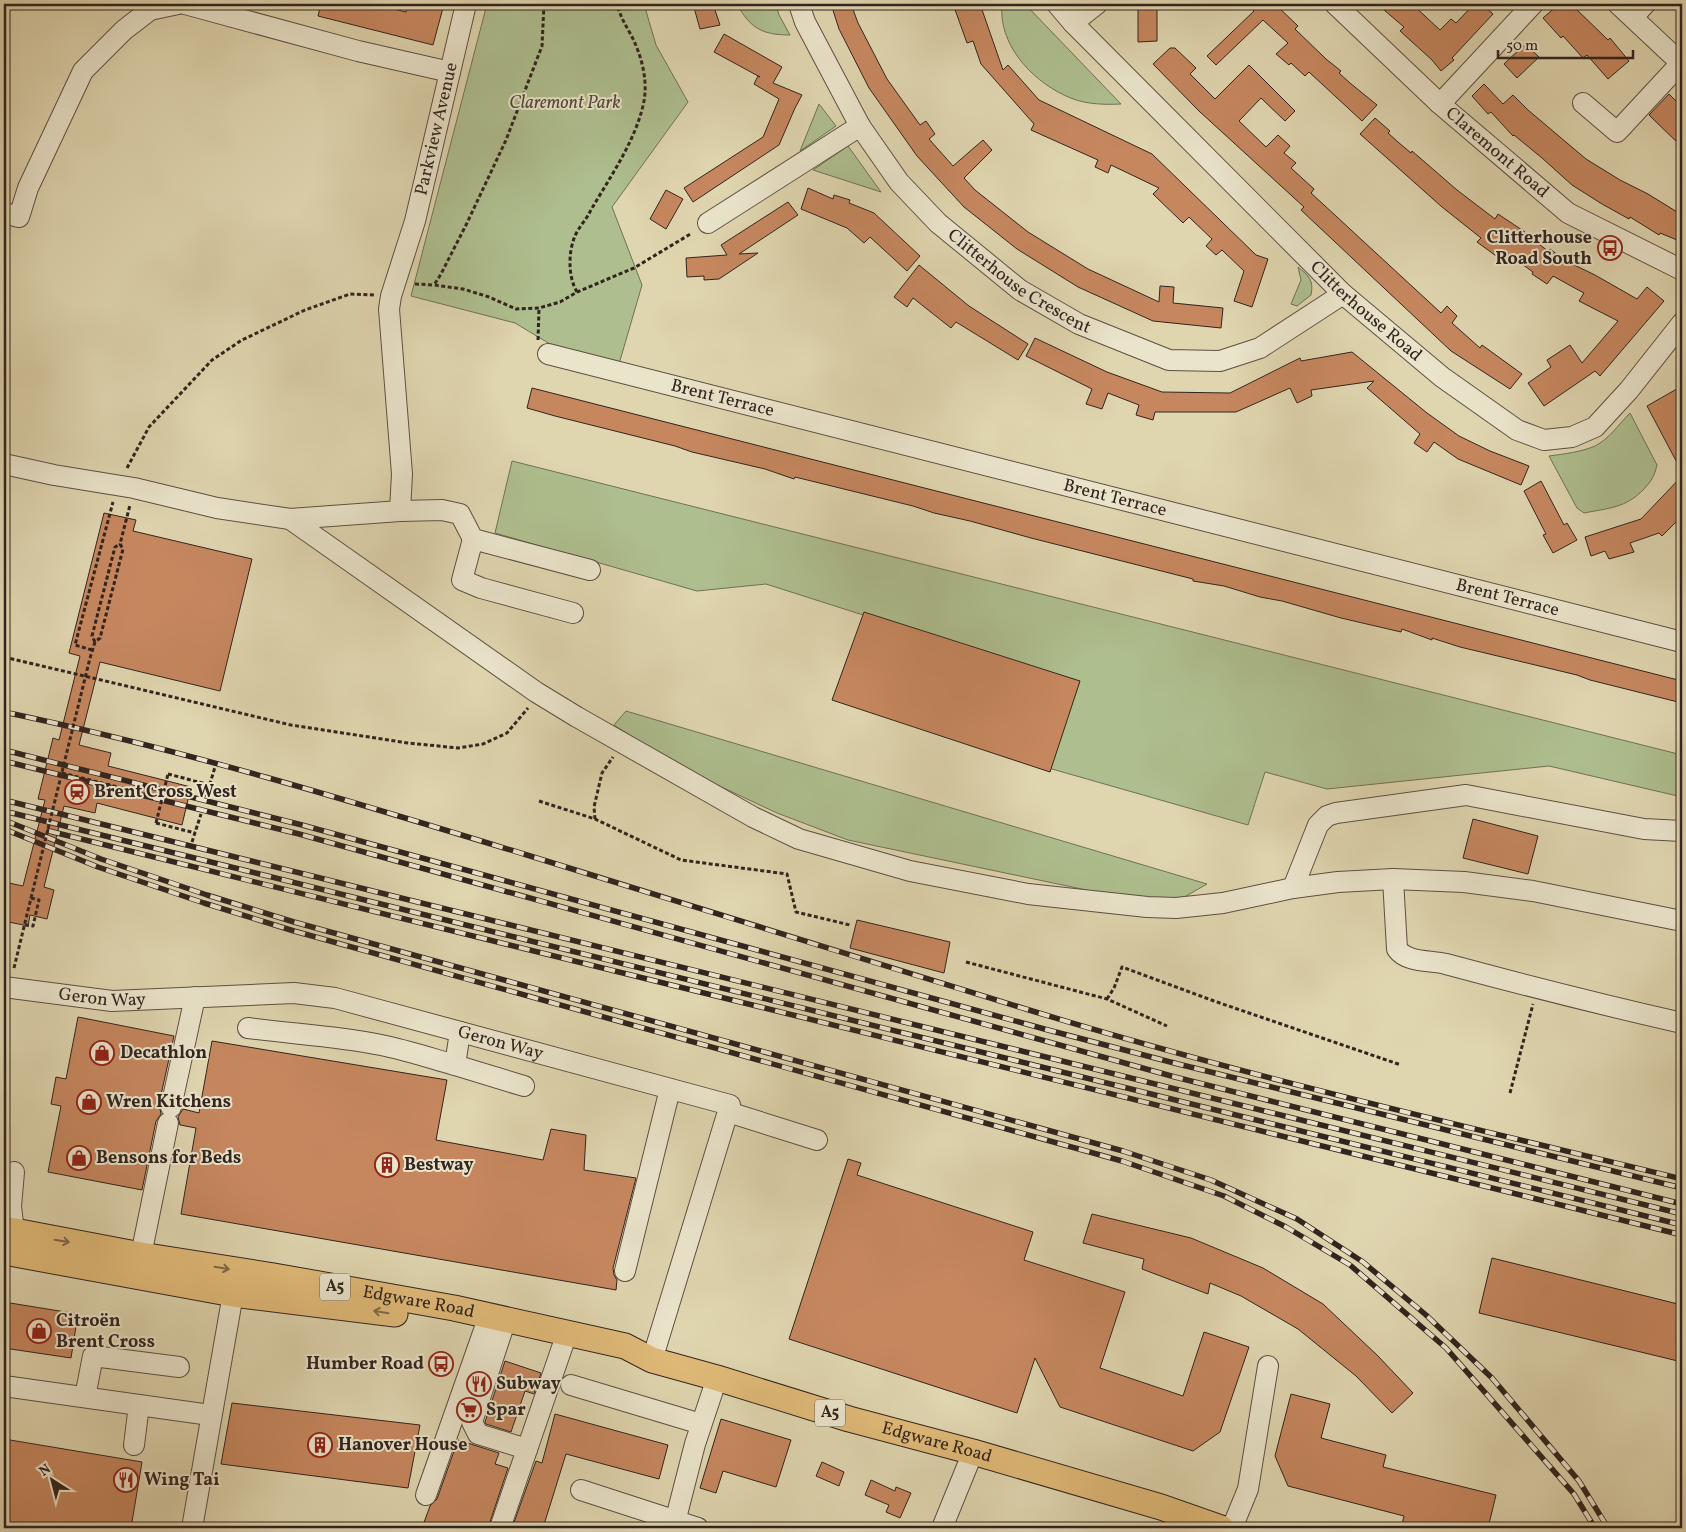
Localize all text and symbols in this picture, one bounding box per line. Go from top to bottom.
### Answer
scale bar [1498,28,1634,60]
text: 50 m [1506,36,1538,57]
street label: Parkview Avenue [409,60,464,198]
park label: Claremont Park [509,91,621,116]
street label: Claremont Road [1440,101,1554,204]
street label: Clitterhouse Crescent [942,223,1095,340]
place label: Clitterhouse Road South [1487,226,1592,272]
bus stop icon: Clitterhouse Road South [1597,235,1623,261]
street label: Clitterhouse Road [1304,255,1427,368]
street label: Brent Terrace [668,373,777,423]
street label: Brent Terrace [1061,473,1169,523]
street label: Brent Terrace [1453,573,1562,623]
station icon: Brent Cross West [64,779,90,805]
place label: Brent Cross West [94,780,237,805]
street label: Geron Way [57,982,147,1014]
street label: Geron Way [455,1019,546,1066]
shop icon: Decathlon [89,1040,115,1066]
place label: Decathlon [120,1041,207,1066]
shop icon: Wren Kitchens [76,1089,102,1115]
place label: Wren Kitchens [106,1090,231,1115]
shop icon: Bensons for Beds [66,1145,92,1171]
place label: Bensons for Beds [96,1146,241,1171]
building icon: Bestway [374,1152,400,1178]
place label: Bestway [404,1153,474,1178]
one-way arrow [53,1236,69,1246]
one-way arrow [214,1263,230,1273]
road number: A5 [320,1274,350,1300]
street label: Edgware Road [361,1279,477,1325]
one-way arrow [374,1306,390,1316]
place label: Citroën Brent Cross [56,1309,155,1355]
shop icon: Citroën Brent Cross [26,1318,52,1344]
bus stop icon: Humber Road [428,1351,454,1377]
place label: Humber Road [306,1352,424,1377]
restaurant icon: Subway [466,1371,492,1397]
place label: Subway [496,1372,561,1397]
supermarket icon: Spar [456,1397,482,1423]
place label: Spar [486,1398,526,1423]
road number: A5 [815,1400,845,1426]
street label: Edgware Road [879,1416,995,1469]
building icon: Hanover House [307,1432,333,1458]
place label: Hanover House [338,1433,467,1458]
north arrow [28,1454,78,1504]
text: N [36,1460,55,1481]
restaurant icon: Wing Tai [113,1467,139,1493]
place label: Wing Tai [144,1468,220,1493]

